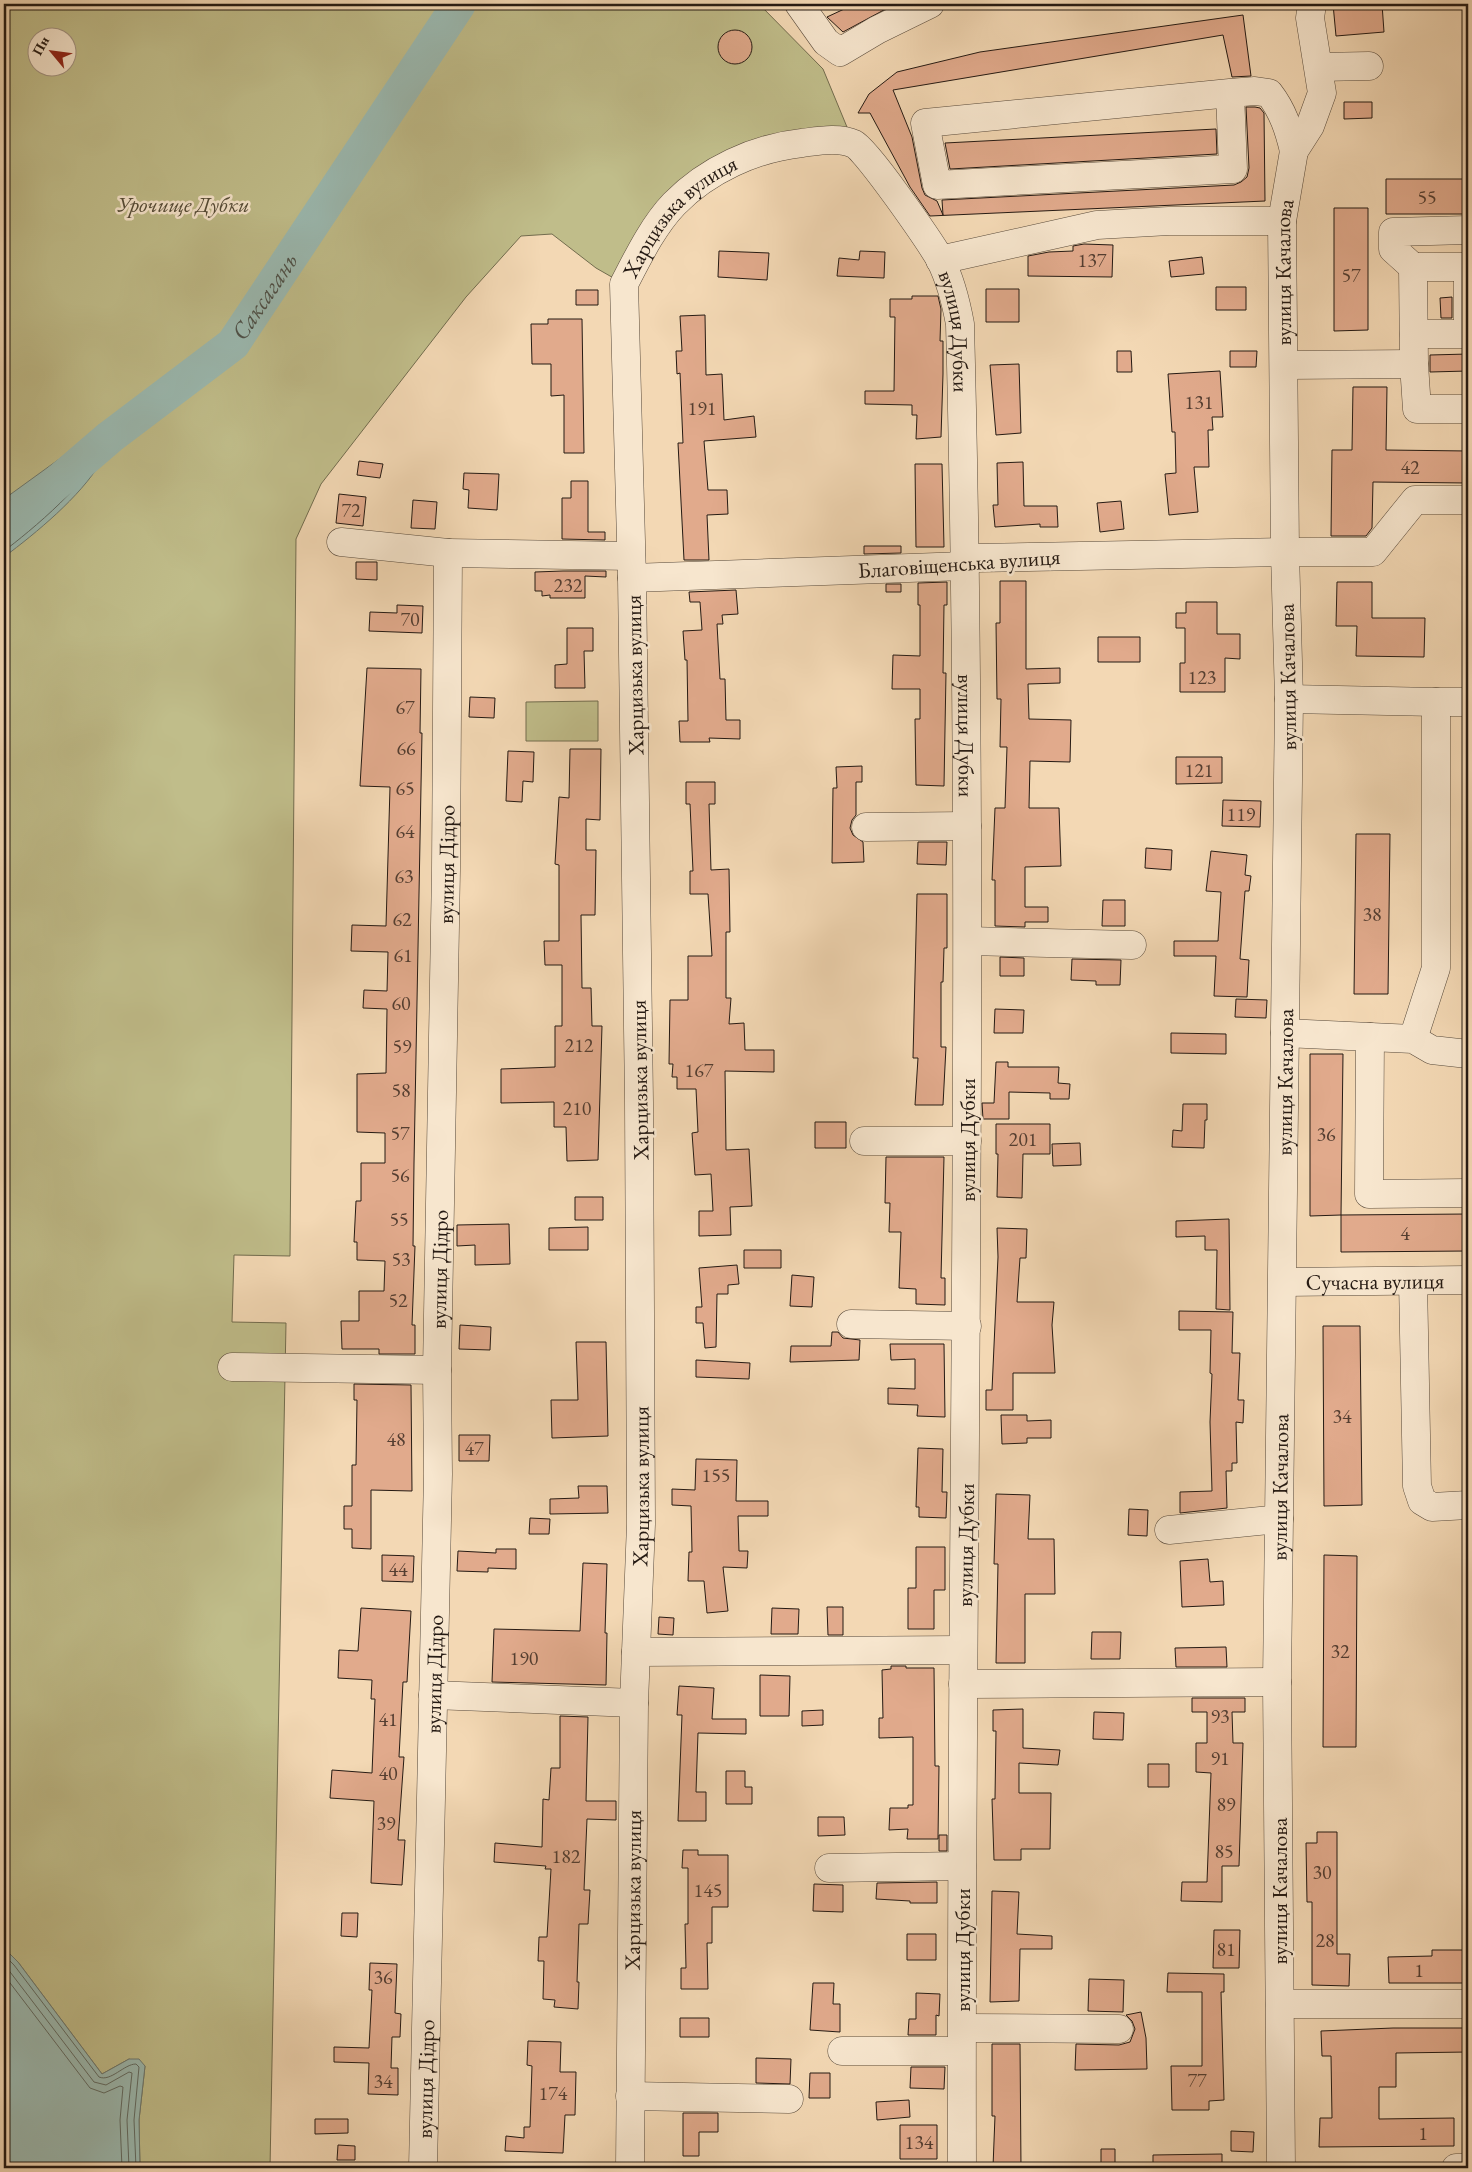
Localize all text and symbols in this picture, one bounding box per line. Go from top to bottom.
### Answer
north arrow [28,28,78,78]
text: Пн [28,33,53,58]
street label: Харцизька вулиця [615,149,742,283]
house number: 55 [1417,184,1437,210]
park label: Урочище Дубки [117,190,249,219]
street label: вулиця Качалова [1268,196,1301,346]
water label: Саксагань [224,247,304,346]
house number: 137 [1078,247,1107,273]
house number: 57 [1341,262,1361,288]
street label: вулиця Дубки [931,266,976,393]
house number: 131 [1185,389,1213,415]
house number: 191 [688,395,716,421]
house number: 42 [1400,454,1420,480]
house number: 72 [341,497,361,523]
street label: Благовіщенська вулиця [857,542,1061,585]
house number: 232 [554,572,583,598]
street label: Харцизька вулиця [619,594,650,756]
street label: вулиця Качалова [1272,603,1303,751]
house number: 70 [400,606,420,632]
house number: 123 [1188,664,1216,690]
street label: вулиця Дубки [951,674,981,798]
house number: 67 [395,694,415,720]
house number: 66 [396,735,416,761]
house number: 121 [1185,757,1213,783]
house number: 65 [395,775,415,801]
house number: 119 [1227,801,1256,827]
street label: вулиця Дідро [431,804,461,924]
house number: 64 [395,818,415,844]
house number: 63 [394,863,414,889]
house number: 38 [1362,901,1382,927]
house number: 62 [392,906,412,932]
house number: 61 [393,942,413,968]
house number: 60 [391,990,411,1016]
street label: Харцизька вулиця [624,999,655,1161]
street label: вулиця Качалова [1269,1008,1300,1156]
house number: 212 [565,1032,594,1058]
house number: 59 [392,1033,412,1059]
house number: 167 [685,1057,714,1083]
house number: 58 [391,1077,411,1103]
street label: вулиця Дубки [953,1078,982,1202]
house number: 210 [563,1095,592,1121]
house number: 57 [390,1120,410,1146]
house number: 36 [1316,1121,1336,1147]
house number: 201 [1009,1126,1037,1152]
house number: 56 [390,1162,410,1188]
house number: 55 [389,1206,409,1232]
street label: вулиця Дідро [424,1209,455,1329]
house number: 4 [1400,1220,1410,1246]
house number: 53 [391,1246,411,1272]
street label: Сучасна вулиця [1306,1266,1445,1297]
house number: 52 [388,1287,408,1313]
house number: 34 [1332,1403,1352,1429]
street label: Харцизька вулиця [625,1406,656,1568]
street label: вулиця Качалова [1264,1413,1295,1561]
house number: 48 [386,1426,406,1452]
house number: 47 [464,1435,484,1461]
house number: 155 [702,1462,730,1488]
street label: вулиця Дубки [950,1483,981,1607]
house number: 44 [388,1556,408,1582]
street label: вулиця Дідро [418,1614,450,1734]
house number: 32 [1330,1638,1350,1664]
house number: 190 [510,1645,539,1671]
house number: 93 [1210,1703,1230,1729]
house number: 41 [378,1706,398,1732]
house number: 91 [1210,1745,1230,1771]
house number: 40 [378,1760,398,1786]
house number: 89 [1216,1791,1236,1817]
street label: Харцизька вулиця [618,1809,648,1971]
house number: 39 [376,1810,396,1836]
street label: вулиця Качалова [1265,1817,1294,1964]
house number: 85 [1214,1838,1234,1864]
house number: 182 [552,1843,581,1869]
house number: 30 [1312,1859,1332,1885]
house number: 145 [694,1877,722,1903]
street label: вулиця Дубки [948,1888,977,2012]
house number: 28 [1315,1927,1335,1953]
house number: 81 [1216,1936,1236,1962]
house number: 1 [1414,1957,1424,1983]
house number: 36 [373,1964,393,1990]
street label: вулиця Дідро [410,2019,441,2139]
house number: 77 [1187,2067,1207,2093]
house number: 34 [373,2068,393,2094]
house number: 174 [539,2080,568,2106]
house number: 1 [1418,2120,1428,2146]
house number: 134 [905,2129,934,2155]

